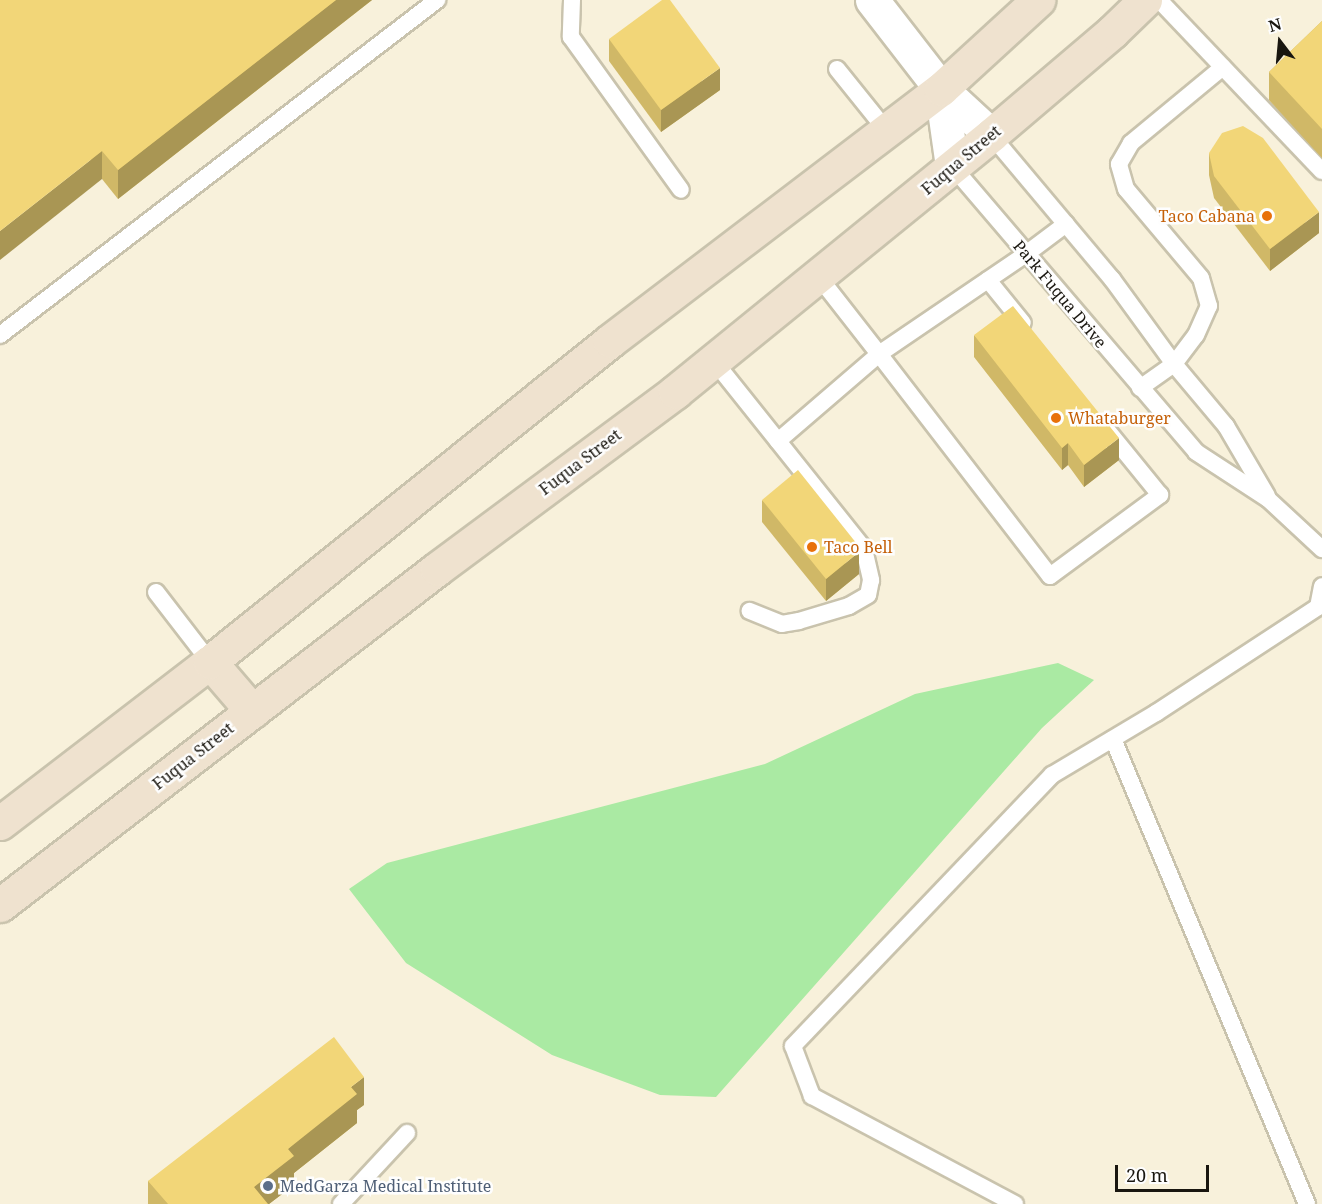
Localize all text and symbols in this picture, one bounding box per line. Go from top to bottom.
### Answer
north arrow [1250,12,1310,72]
text: N [1266,12,1284,37]
street label: Fuqua Street [918,121,1004,199]
place label: Taco Cabana [1158,206,1255,226]
marker: Taco Cabana [1260,209,1274,223]
street label: Park Fuqua Drive [1009,236,1111,352]
place label: Whataburger [1068,408,1171,428]
marker: Whataburger [1049,411,1063,425]
street label: Fuqua Street [535,425,625,499]
place label: Taco Bell [824,537,893,557]
marker: Taco Bell [805,540,819,554]
street label: Fuqua Street [149,718,237,794]
scale bar [1118,1153,1212,1191]
text: 20 m [1126,1163,1168,1187]
place label: MedGarza Medical Institute [280,1176,491,1196]
marker: MedGarza Medical Institute [261,1179,275,1193]

